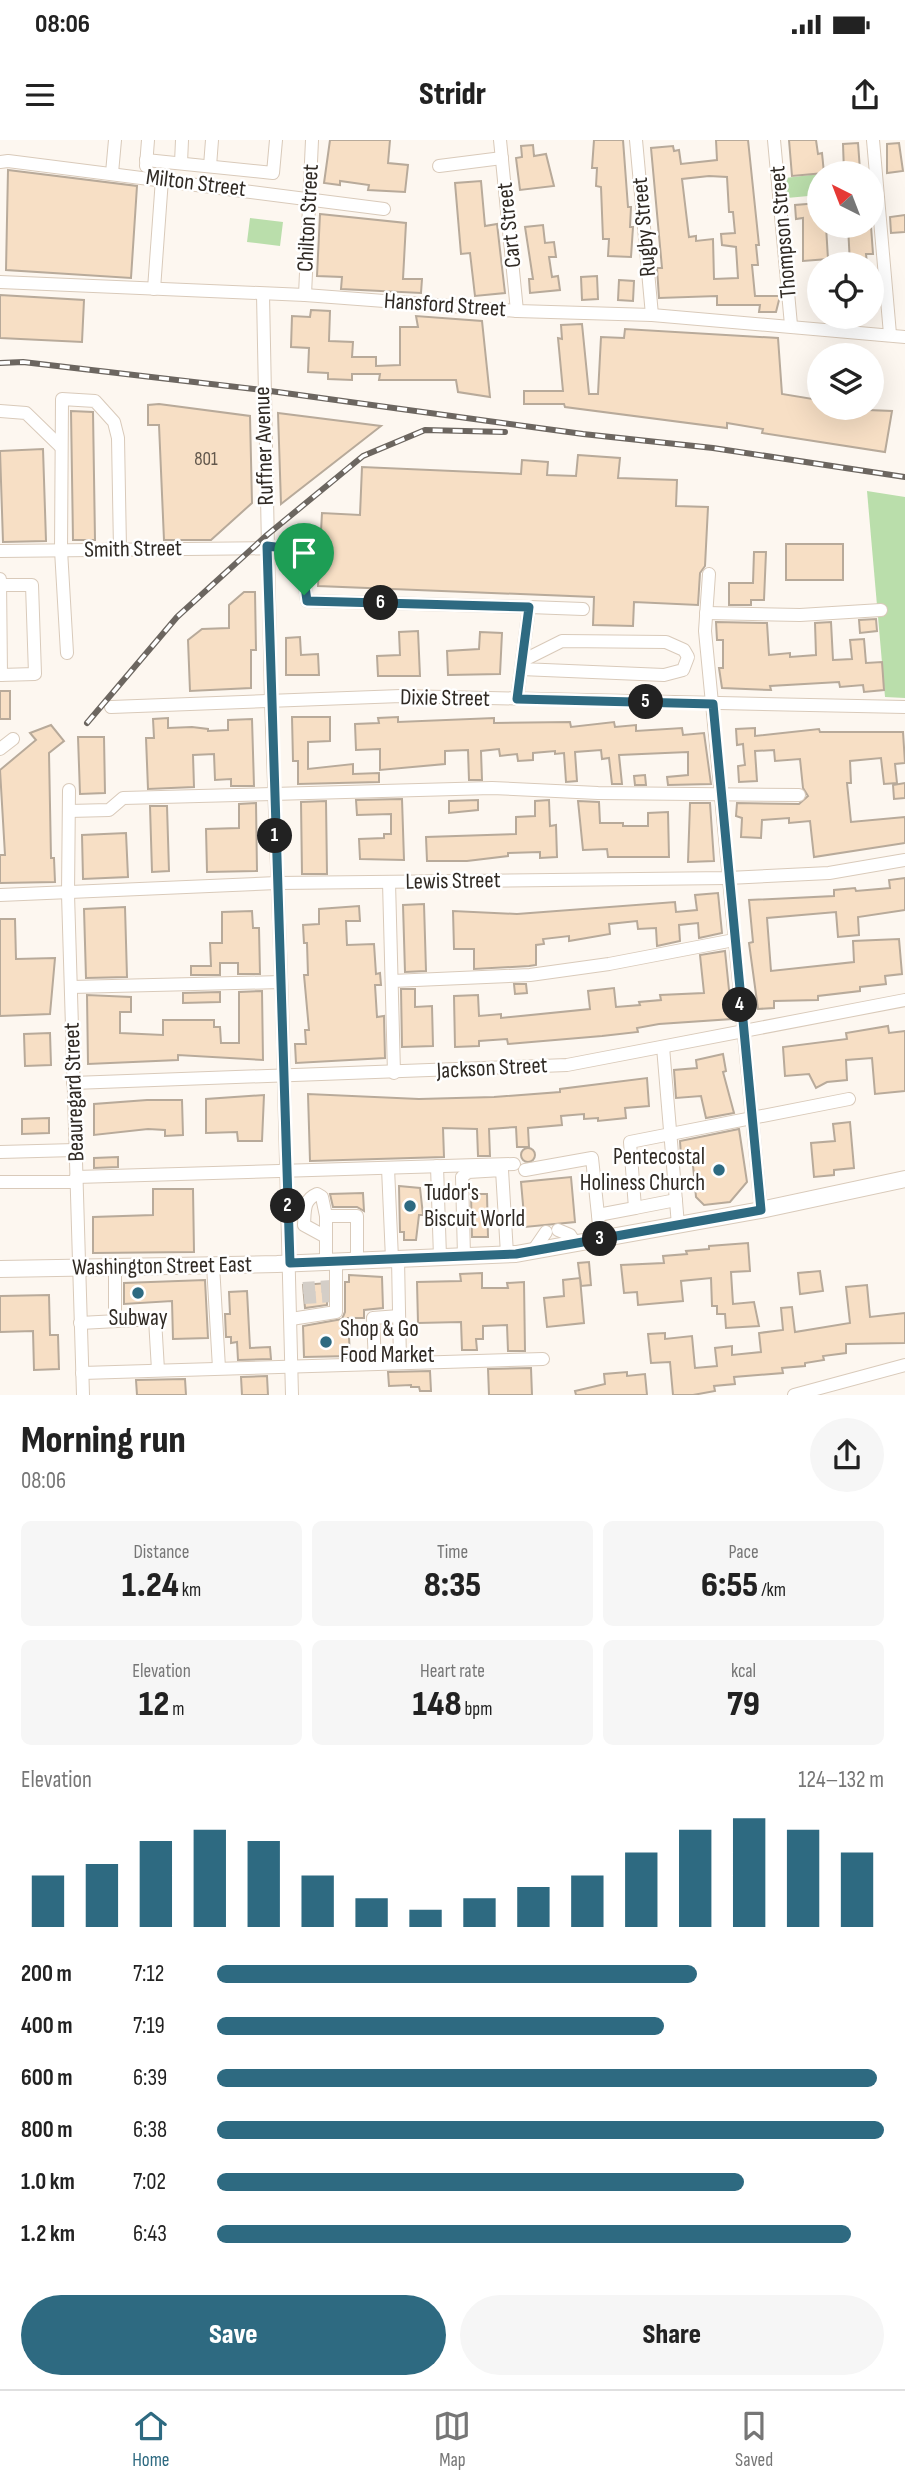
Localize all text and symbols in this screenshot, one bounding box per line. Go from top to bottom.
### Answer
text: 08:06 [35,9,90,40]
text: Stridr [419,75,486,114]
icon: menu [21,76,59,114]
icon: share [846,76,884,114]
north arrow [807,161,884,238]
map controls [807,161,884,420]
street label: Milton Street [144,163,248,203]
street label: Chilton Street [291,163,325,273]
street label: Thompson Street [763,165,803,299]
street label: Rugby Street [626,176,662,278]
street label: Cart Street [491,181,527,269]
button: locate [807,252,884,329]
street label: Hansford Street [383,287,507,323]
button: layers [807,343,884,420]
street label: Ruffner Avenue [248,386,280,506]
house number: 801 [194,448,218,471]
pin [274,523,334,595]
street label: Smith Street [84,534,182,564]
icon: arrive [285,534,323,572]
pin: 6 [364,586,398,620]
text: 6 [376,591,385,614]
street label: Dixie Street [400,683,490,713]
pin: 5 [628,684,664,720]
text: 5 [641,690,650,713]
pin: 1 [258,818,292,854]
text: 1 [271,824,278,847]
street label: Lewis Street [405,866,501,896]
pin: 4 [722,988,758,1022]
text: 4 [735,993,744,1016]
street label: Beauregard Street [58,1022,90,1162]
street label: Jackson Street [435,1051,548,1085]
place label: Pentecostal Holiness Church [580,1143,705,1197]
marker: Pentecostal Holiness Church [711,1162,727,1178]
place label: Tudor's Biscuit World [424,1179,525,1233]
pin: 2 [270,1188,306,1224]
text: 2 [283,1194,292,1217]
marker: Tudor's Biscuit World [402,1198,418,1214]
pin: 3 [582,1222,618,1256]
text: 3 [595,1227,604,1250]
street label: Washington Street East [72,1250,252,1282]
marker: Subway [130,1285,146,1301]
place label: Subway [108,1304,168,1332]
place label: Shop & Go Food Market [340,1315,434,1369]
marker: Shop & Go Food Market [318,1334,334,1350]
text: Morning run [21,1418,186,1463]
button: share [810,1418,884,1492]
text: 08:06 [21,1467,66,1495]
text: Distance [133,1541,190,1564]
text: Time [437,1541,468,1564]
text: Pace [728,1541,759,1564]
text: 1.24 [122,1564,179,1607]
text: 8:35 [424,1564,481,1607]
text: 6:55 [701,1564,758,1607]
text: km [179,1579,201,1602]
text: /km [758,1579,786,1602]
text: Elevation [132,1660,191,1683]
text: Heart rate [420,1660,485,1683]
text: kcal [731,1660,756,1683]
text: 12 [139,1683,169,1726]
text: 148 [413,1683,461,1726]
text: 79 [727,1683,760,1726]
text: m [169,1698,184,1721]
text: bpm [461,1698,492,1721]
text: Elevation [21,1766,92,1794]
text: 124–132 m [798,1766,884,1794]
text: 200 m [21,1960,72,1988]
text: 7:12 [133,1960,164,1988]
text: 400 m [21,2012,72,2040]
text: 7:19 [133,2012,165,2040]
text: 600 m [21,2064,73,2092]
text: 6:39 [133,2064,167,2092]
text: 800 m [21,2116,73,2144]
text: 6:38 [133,2116,167,2144]
text: 1.0 km [21,2168,75,2196]
text: 7:02 [133,2168,166,2196]
text: 1.2 km [21,2220,75,2248]
text: 6:43 [133,2220,167,2248]
button: Save [21,2295,446,2375]
button: Share [460,2295,884,2375]
tab: Home [132,2407,170,2472]
tab: Map [433,2407,471,2472]
tab: Saved [735,2407,773,2472]

